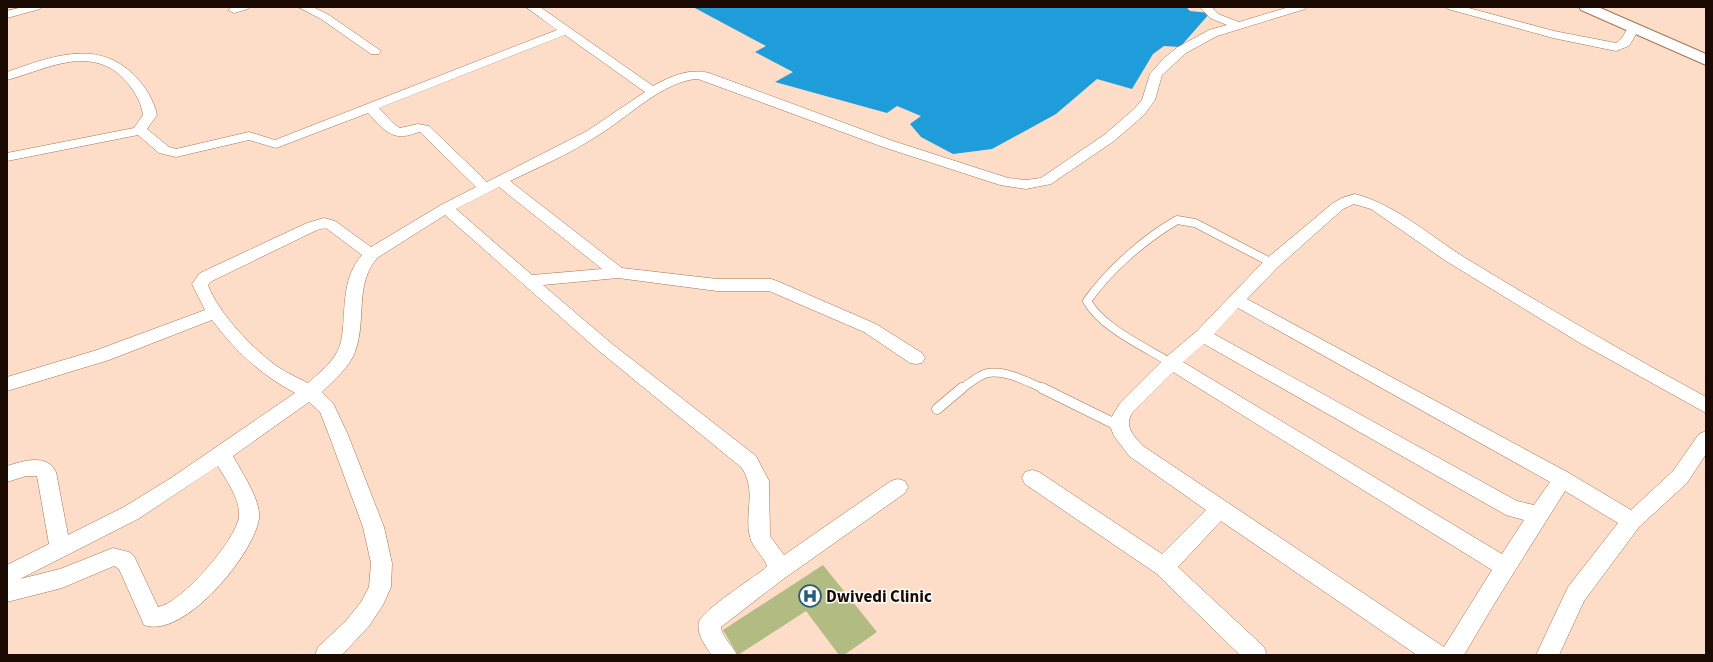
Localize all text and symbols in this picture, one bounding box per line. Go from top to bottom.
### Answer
hospital icon: Dwivedi Clinic [797,583,823,609]
place label: Dwivedi Clinic [826,585,932,609]

